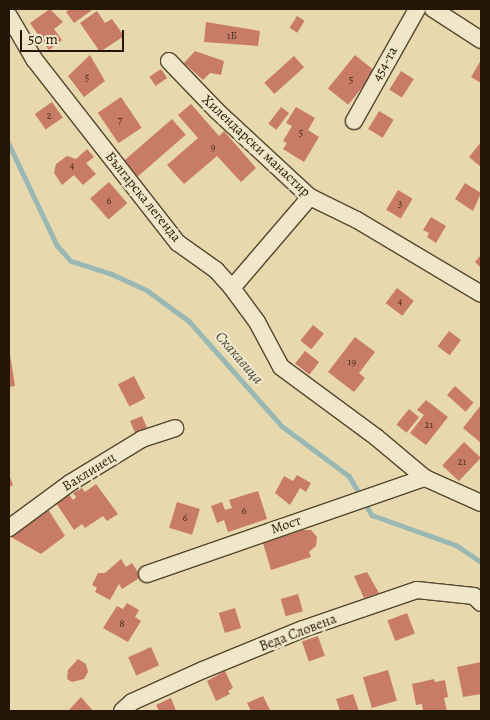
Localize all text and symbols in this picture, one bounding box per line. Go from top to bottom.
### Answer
scale bar [22,20,126,52]
text: 50 m [28,29,58,49]
house number: 1Б [227,29,237,43]
street label: 454-та [369,44,401,84]
house number: 5 [85,71,89,85]
house number: 5 [349,73,353,87]
street label: Хилендарски манастир [198,91,314,201]
house number: 2 [46,109,52,123]
house number: 7 [118,113,122,127]
house number: 5 [299,126,303,140]
house number: 9 [210,140,216,154]
street label: Българска легенда [101,149,185,245]
house number: 4 [70,159,74,173]
house number: 6 [106,194,112,208]
house number: 3 [398,197,402,211]
house number: 4 [398,295,402,309]
water label: Скакавица [211,328,267,388]
house number: 19 [348,355,356,369]
house number: 21 [425,418,433,432]
street label: Ваклинец [59,449,119,495]
house number: 21 [458,455,466,469]
house number: 6 [241,504,247,518]
house number: 6 [182,511,188,525]
street label: Мост [269,512,303,538]
street label: Веда Словена [257,611,339,655]
house number: 8 [119,617,125,631]

